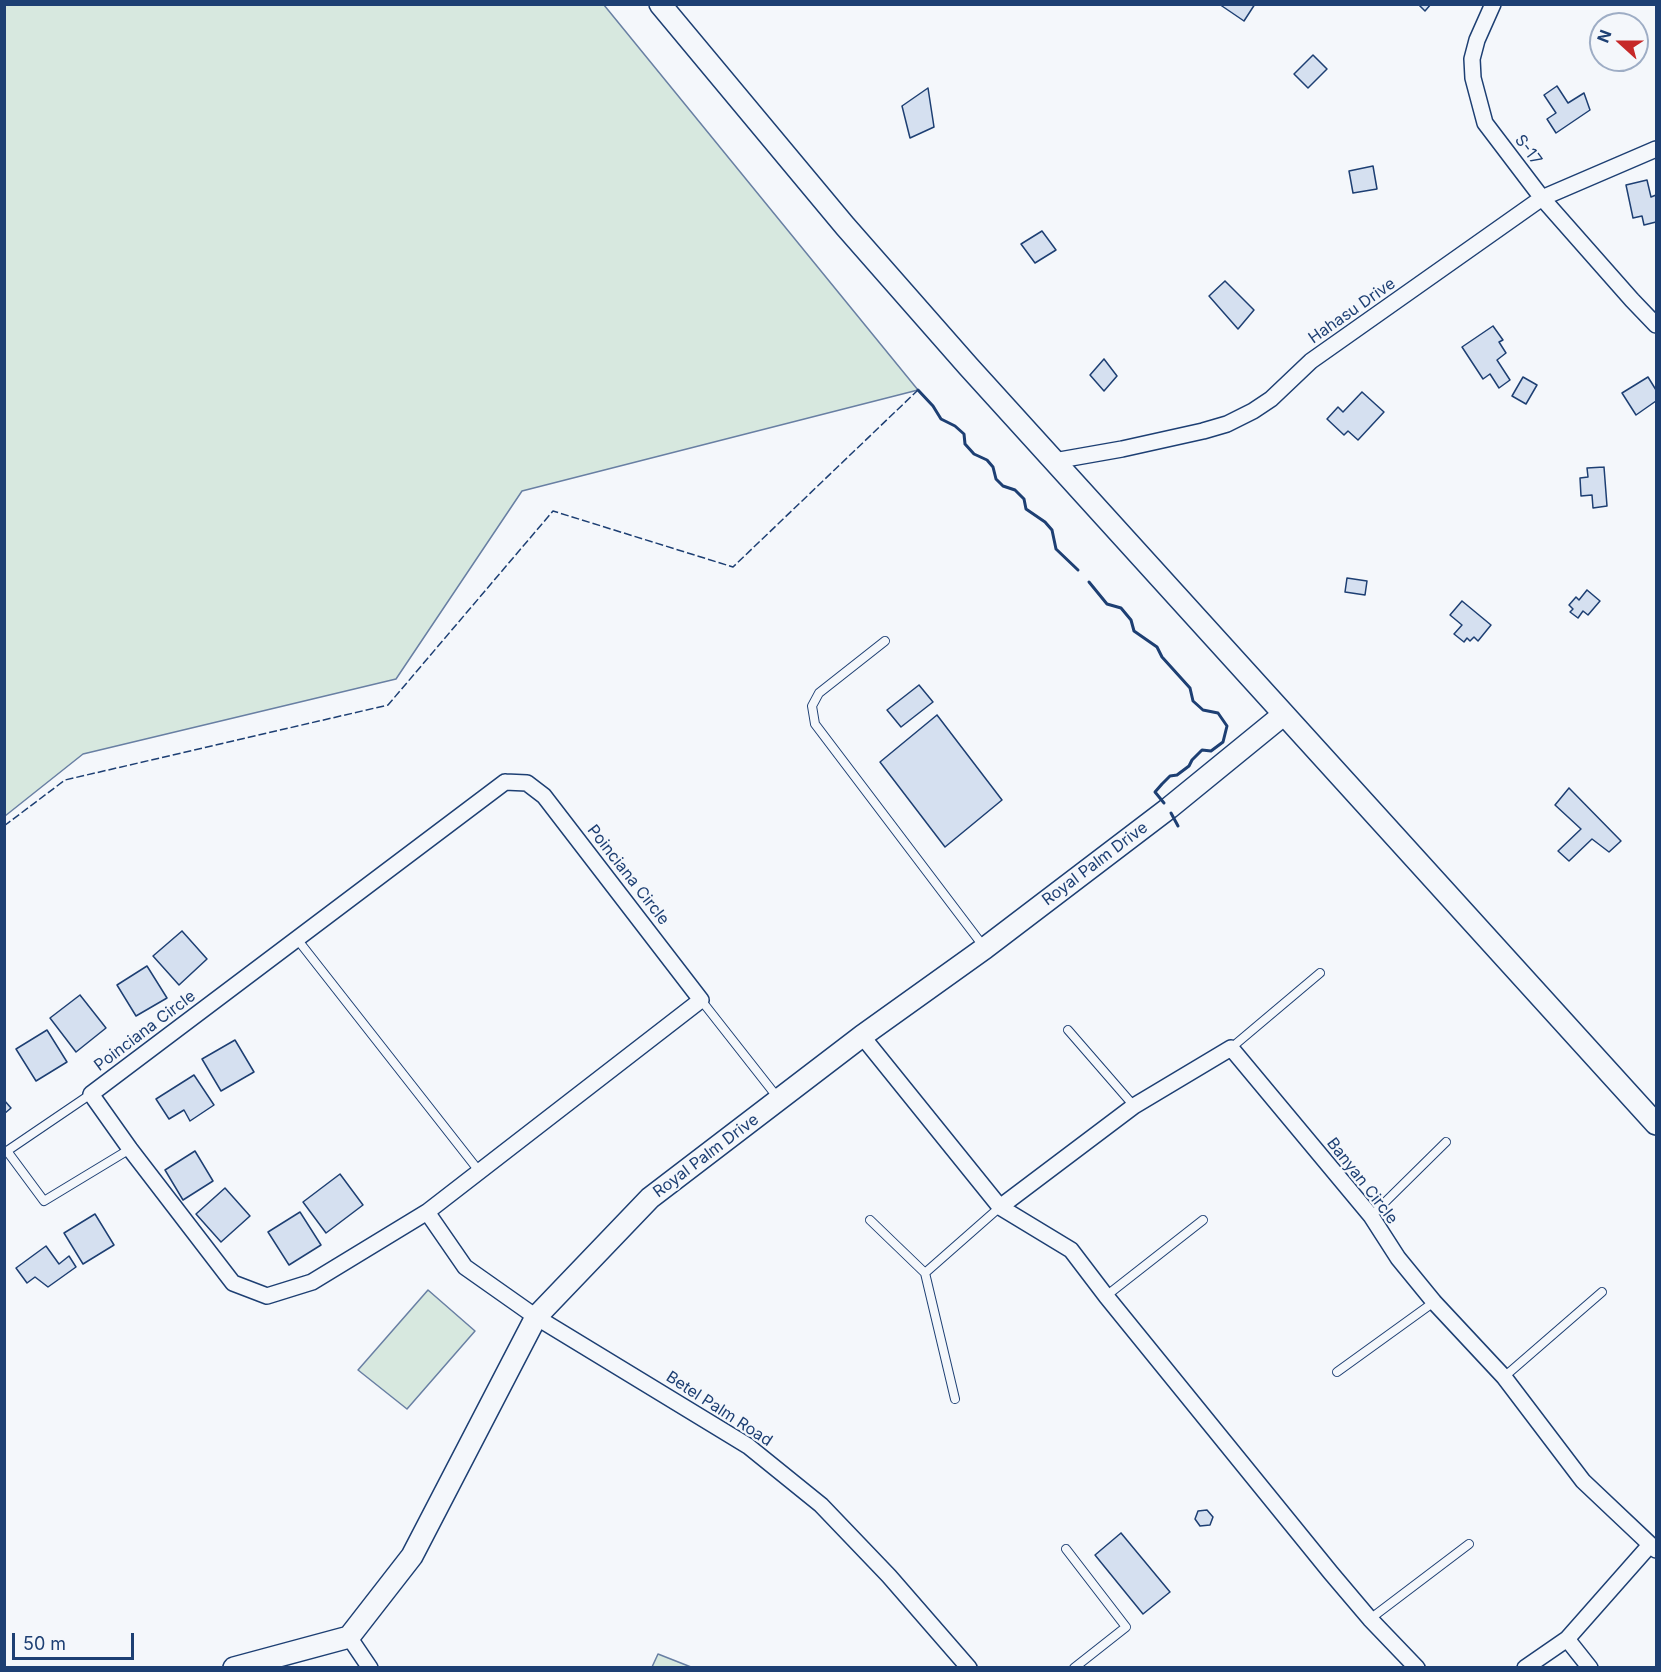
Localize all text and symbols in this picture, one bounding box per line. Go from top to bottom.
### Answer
north arrow [1589,12,1649,72]
text: N [1593,27,1616,46]
street label: S-17 [1510,131,1546,169]
street label: Hahasu Drive [1305,274,1399,348]
street label: Royal Palm Drive [1039,818,1151,910]
street label: Poinciana Circle [583,821,673,929]
street label: Poinciana Circle [91,987,199,1075]
street label: Royal Palm Drive [650,1110,762,1202]
street label: Banyan Circle [1322,1134,1402,1228]
street label: Betel Palm Road [662,1368,776,1450]
scale bar [15,1621,136,1659]
text: 50 m [23,1633,66,1654]

